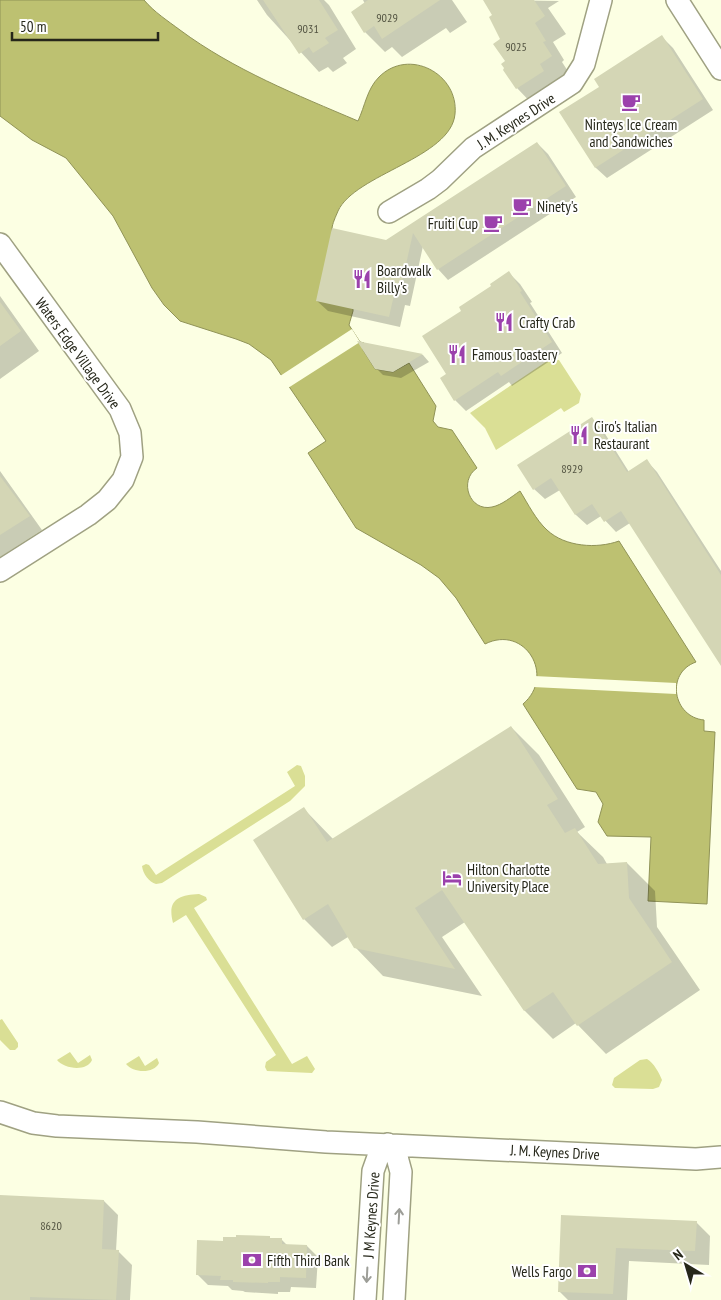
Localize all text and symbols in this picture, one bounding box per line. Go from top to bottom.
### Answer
scale bar [12,10,159,42]
house number: 9029 [376,10,398,25]
text: 50 m [20,17,46,36]
house number: 9031 [297,21,319,36]
house number: 9025 [505,39,527,54]
street label: J. M. Keynes Drive [472,89,559,154]
cafe icon: Ninteys Ice Cream and Sandwiches [620,91,642,113]
place label: Ninteys Ice Cream and Sandwiches [585,115,677,151]
cafe icon: Ninety's [511,195,533,217]
place label: Ninety's [537,197,578,216]
cafe icon: Fruiti Cup [482,212,504,234]
place label: Fruiti Cup [428,214,478,233]
place label: Boardwalk Billy's [377,261,431,297]
restaurant icon: Boardwalk Billy's [351,268,373,290]
street label: Waters Edge Village Drive [31,294,125,412]
restaurant icon: Crafty Crab [493,311,515,333]
place label: Crafty Crab [519,313,575,332]
restaurant icon: Famous Toastery [446,343,468,365]
place label: Famous Toastery [472,345,558,364]
place label: Ciro's Italian Restaurant [594,417,657,453]
restaurant icon: Ciro's Italian Restaurant [568,424,590,446]
house number: 8929 [561,461,583,476]
place label: Hilton Charlotte University Place [467,860,550,896]
hotel icon: Hilton Charlotte University Place [441,867,463,889]
street label: J. M. Keynes Drive [509,1140,600,1164]
street label: J M Keynes Drive [358,1171,383,1260]
one-way arrow [394,1209,403,1225]
house number: 8620 [40,1218,62,1233]
north arrow [661,1240,711,1290]
text: N [669,1245,687,1264]
bank icon: Fifth Third Bank [241,1249,263,1271]
place label: Fifth Third Bank [267,1251,350,1270]
bank icon: Wells Fargo [576,1260,598,1282]
place label: Wells Fargo [512,1262,572,1281]
one-way arrow [362,1267,371,1283]

